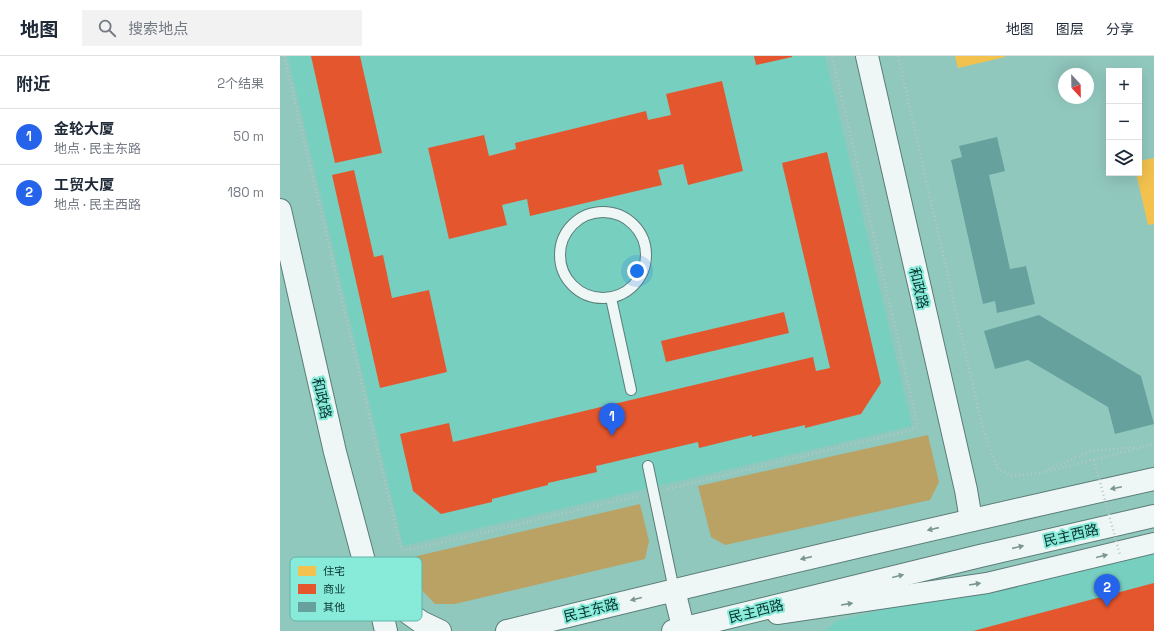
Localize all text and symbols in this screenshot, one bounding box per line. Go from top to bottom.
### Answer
search box [82,10,362,46]
text: 地图 [20,17,58,42]
icon: search [96,17,118,39]
text: 搜索地点 [128,19,188,38]
text: 地图 [1006,20,1034,38]
text: 图层 [1056,20,1084,38]
text: 分享 [1106,20,1134,38]
north arrow [1058,68,1094,104]
map controls [1106,68,1142,176]
button: + [1106,68,1142,104]
text: 附近 [16,73,50,95]
text: 2个结果 [217,75,264,92]
button: − [1106,104,1142,140]
text: 金轮大厦 [54,119,114,138]
text: 1 [26,128,32,145]
text: 50 m [233,128,264,145]
text: 地点 · 民主东路 [54,140,141,157]
button: layers [1106,140,1142,176]
text: 工贸大厦 [54,175,114,194]
text: 2 [25,184,33,201]
text: 180 m [228,184,264,201]
text: 地点 · 民主西路 [54,196,141,213]
your location [627,261,647,281]
street label: 和政路 [906,266,932,310]
street label: 和政路 [309,376,335,420]
pin: 1 [599,403,625,436]
one-way arrow [1110,485,1122,491]
street label: 民主西路 [1042,520,1100,550]
one-way arrow [927,526,939,532]
one-way arrow [1012,544,1025,550]
one-way arrow [1096,553,1108,559]
one-way arrow [800,556,813,562]
legend [290,557,422,621]
text: 住宅 [323,564,345,578]
one-way arrow [892,573,904,579]
pin: 2 [1094,574,1120,607]
one-way arrow [969,581,981,587]
text: 商业 [323,582,345,596]
street label: 民主东路 [562,594,620,626]
street label: 民主西路 [727,595,785,627]
one-way arrow [630,596,642,602]
text: 其他 [323,600,345,614]
one-way arrow [841,601,853,607]

